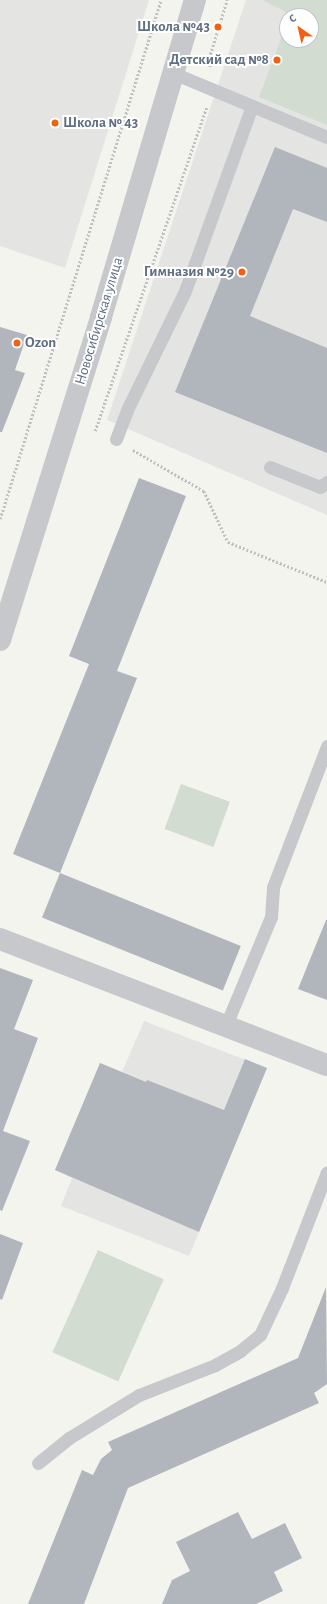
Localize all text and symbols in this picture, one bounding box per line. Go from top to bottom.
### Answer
north arrow [279,8,319,48]
text: С [287,12,298,25]
place label: Школа №43 [137,18,210,36]
marker: Школа №43 [213,22,223,32]
place label: Детский сад №8 [169,51,269,69]
marker: Детский сад №8 [272,55,282,65]
place label: Школа № 43 [63,114,138,132]
marker: Школа № 43 [50,118,60,128]
street label: Новосибирская улица [71,255,127,387]
place label: Гимназия №29 [144,263,234,281]
marker: Гимназия №29 [237,267,247,277]
place label: Ozon [25,334,56,352]
marker: Ozon [12,338,22,348]

